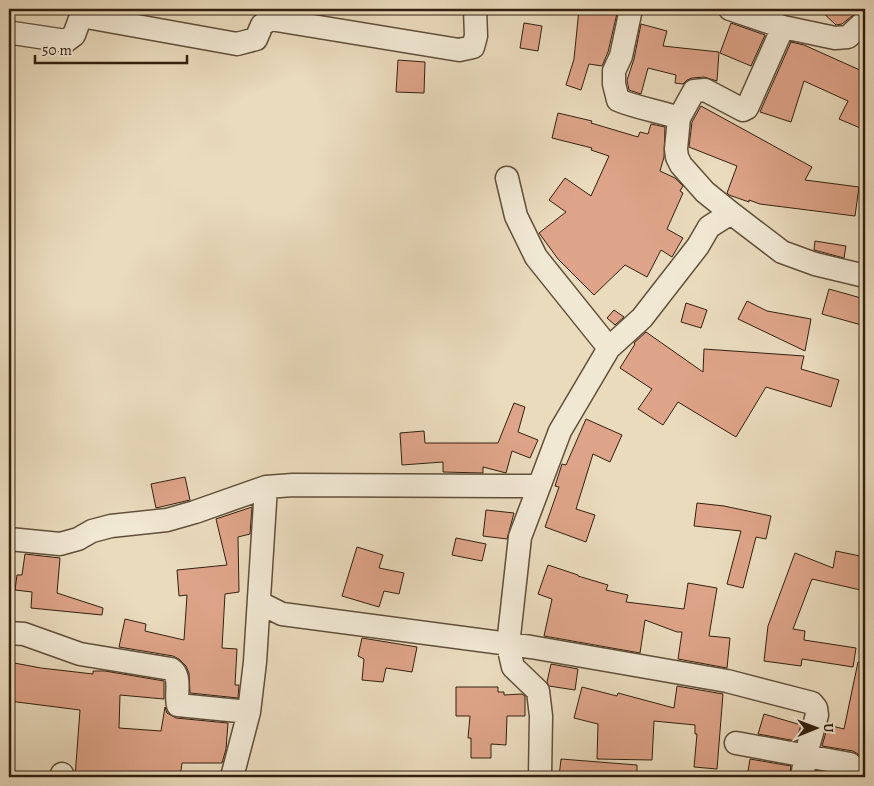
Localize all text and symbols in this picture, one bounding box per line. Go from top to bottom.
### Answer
scale bar [35,32,188,64]
text: 50 m [42,40,72,60]
north arrow [792,704,842,754]
text: U [819,723,838,733]

